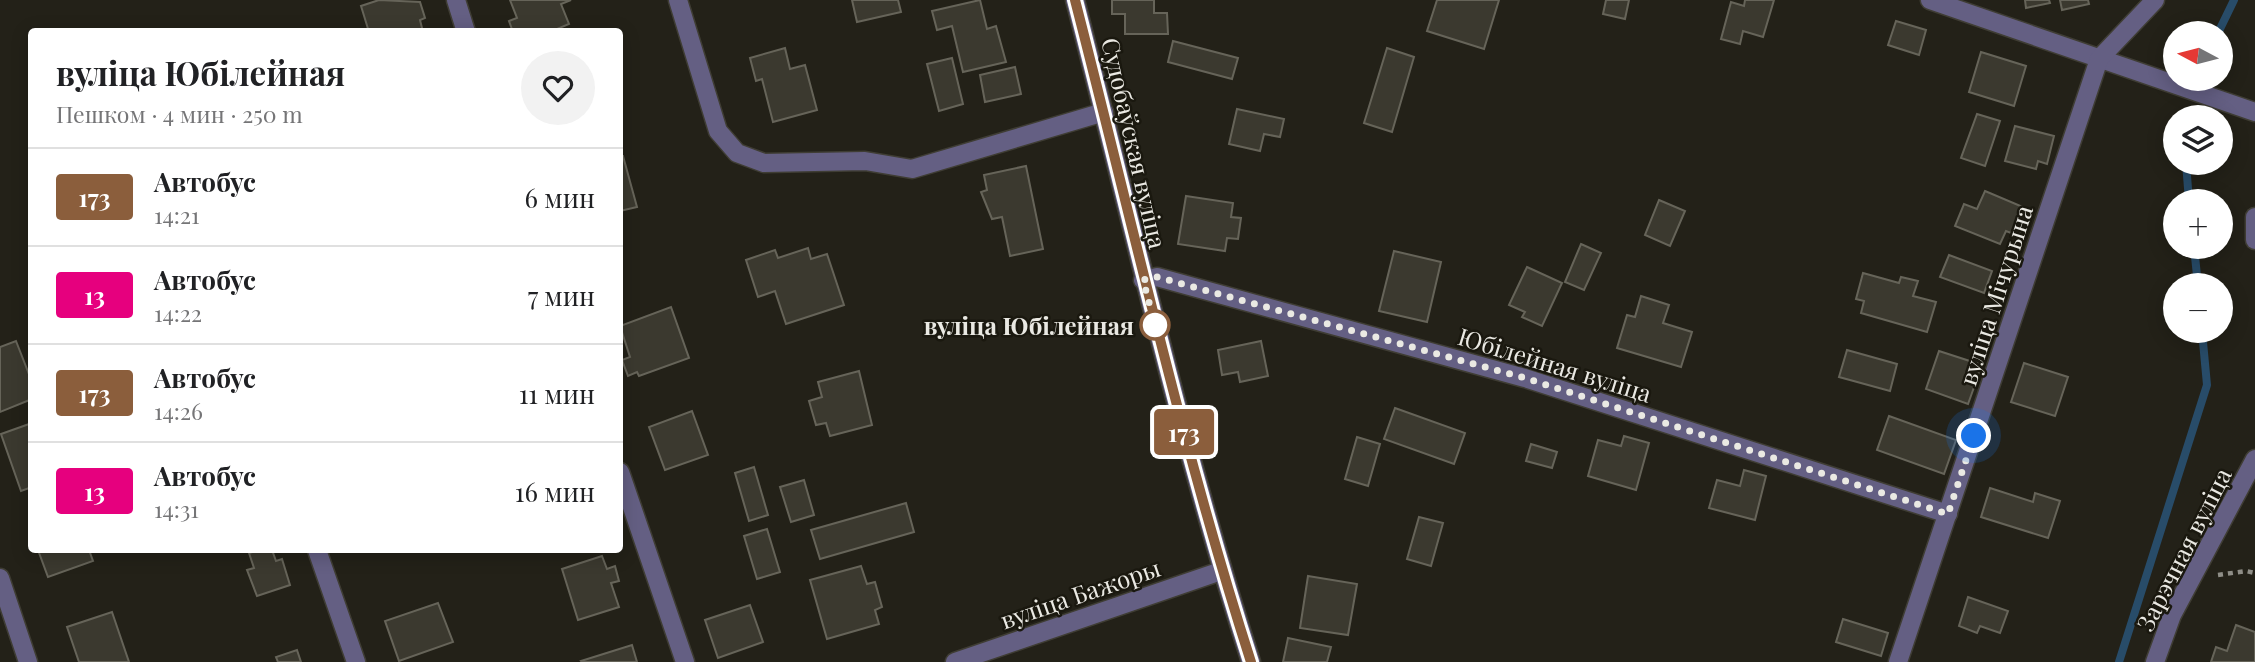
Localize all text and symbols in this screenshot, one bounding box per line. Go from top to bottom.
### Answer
north arrow [2163,21,2233,91]
map controls [2163,21,2233,343]
street label: Судобаўская вуліца [1095,34,1175,252]
text: вуліца Юбілейная [56,50,345,94]
button: heart [521,51,595,125]
text: Пешком · 4 мин · 250 m [56,98,303,129]
button: layers [2163,105,2233,175]
text: Автобус [154,164,256,199]
text: 6 мин [524,180,595,215]
text: 173 [79,181,110,213]
button: + [2163,189,2233,259]
text: 14:21 [154,199,200,230]
street label: вуліца Мічурына [1951,201,2039,389]
text: Автобус [154,262,256,297]
button: − [2163,273,2233,343]
text: 7 мин [528,278,595,313]
text: 13 [84,279,105,311]
text: 14:22 [154,297,202,328]
place label: вуліца Юбілейная [924,309,1134,341]
marker: вуліца Юбілейная [1140,310,1170,340]
street label: Юбілейная вуліца [1454,319,1656,409]
text: Автобус [154,360,256,395]
text: 11 мин [519,376,595,411]
text: 173 [79,377,110,409]
text: 14:26 [154,395,203,426]
line badge: 173 [1144,409,1224,455]
text: 173 [1168,416,1200,448]
your location [1956,418,1991,453]
text: Автобус [154,458,256,493]
street label: Зарэчная вуліца [2128,462,2238,636]
text: 16 мин [515,474,595,509]
text: 13 [84,475,105,507]
text: 14:31 [154,493,199,524]
street label: вуліца Бажоры [996,551,1164,635]

